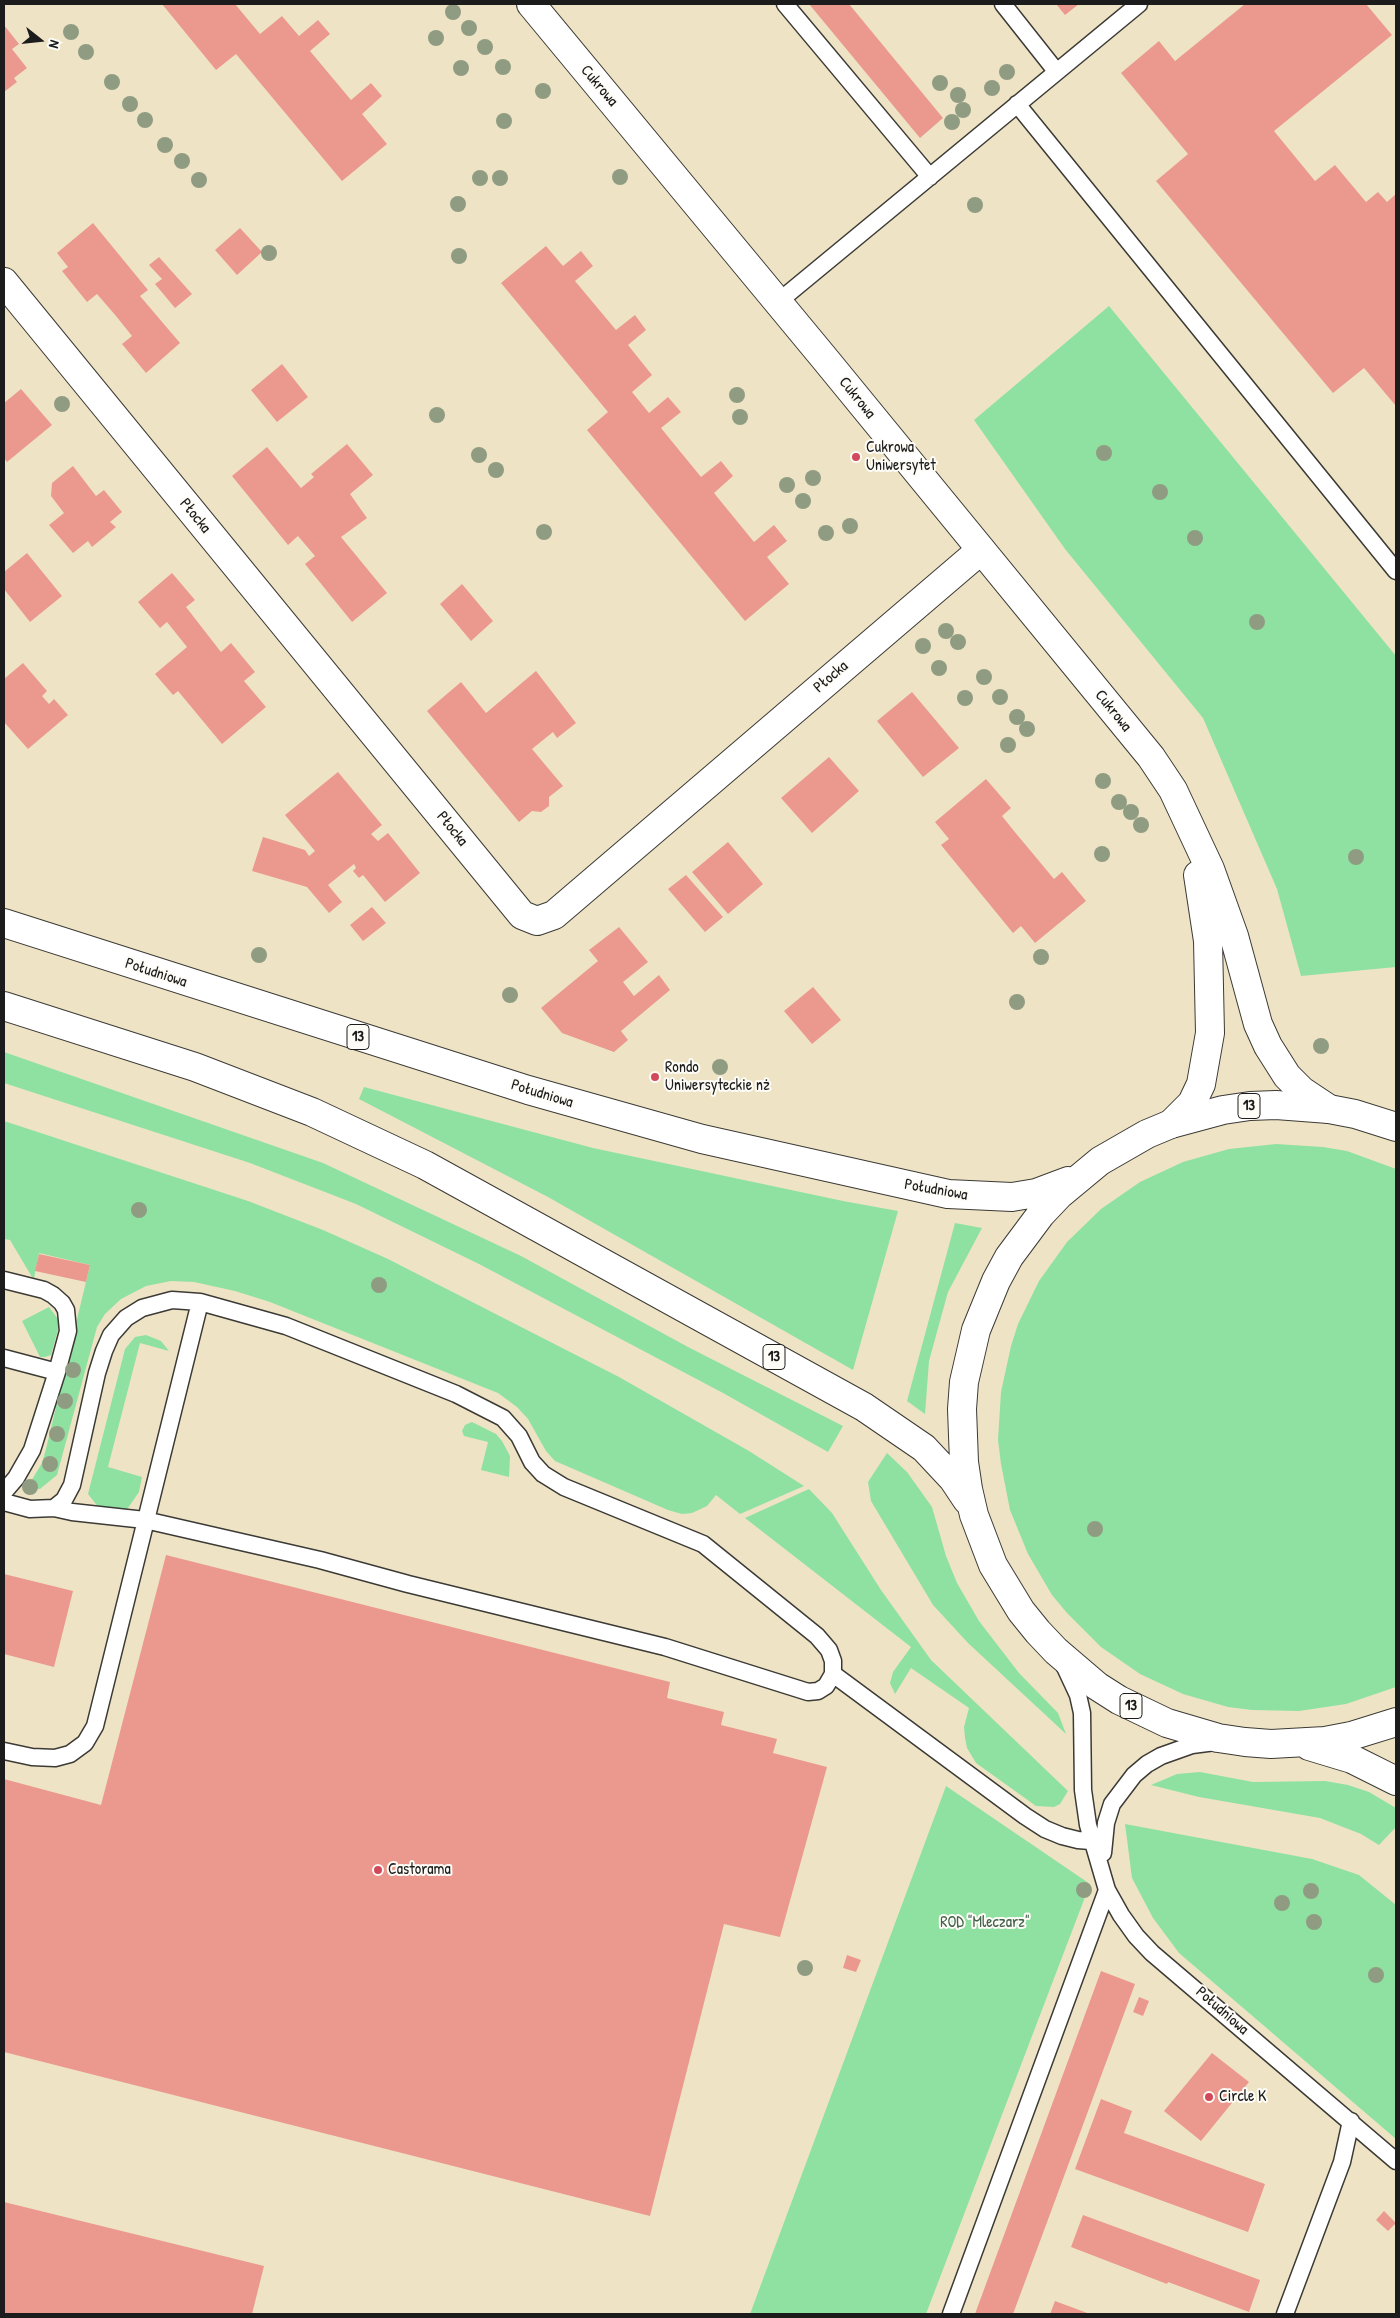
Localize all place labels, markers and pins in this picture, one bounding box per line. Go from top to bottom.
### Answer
place label: Cukrowa Uniwersytet [866,438,936,476]
marker: Cukrowa Uniwersytet [850,451,862,463]
place label: Rondo Uniwersyteckie nż [665,1058,770,1096]
marker: Rondo Uniwersyteckie nż [649,1071,661,1083]
place label: Castorama [388,1860,451,1880]
marker: Castorama [372,1864,384,1876]
place label: Circle K [1219,2087,1266,2107]
marker: Circle K [1203,2091,1215,2103]

